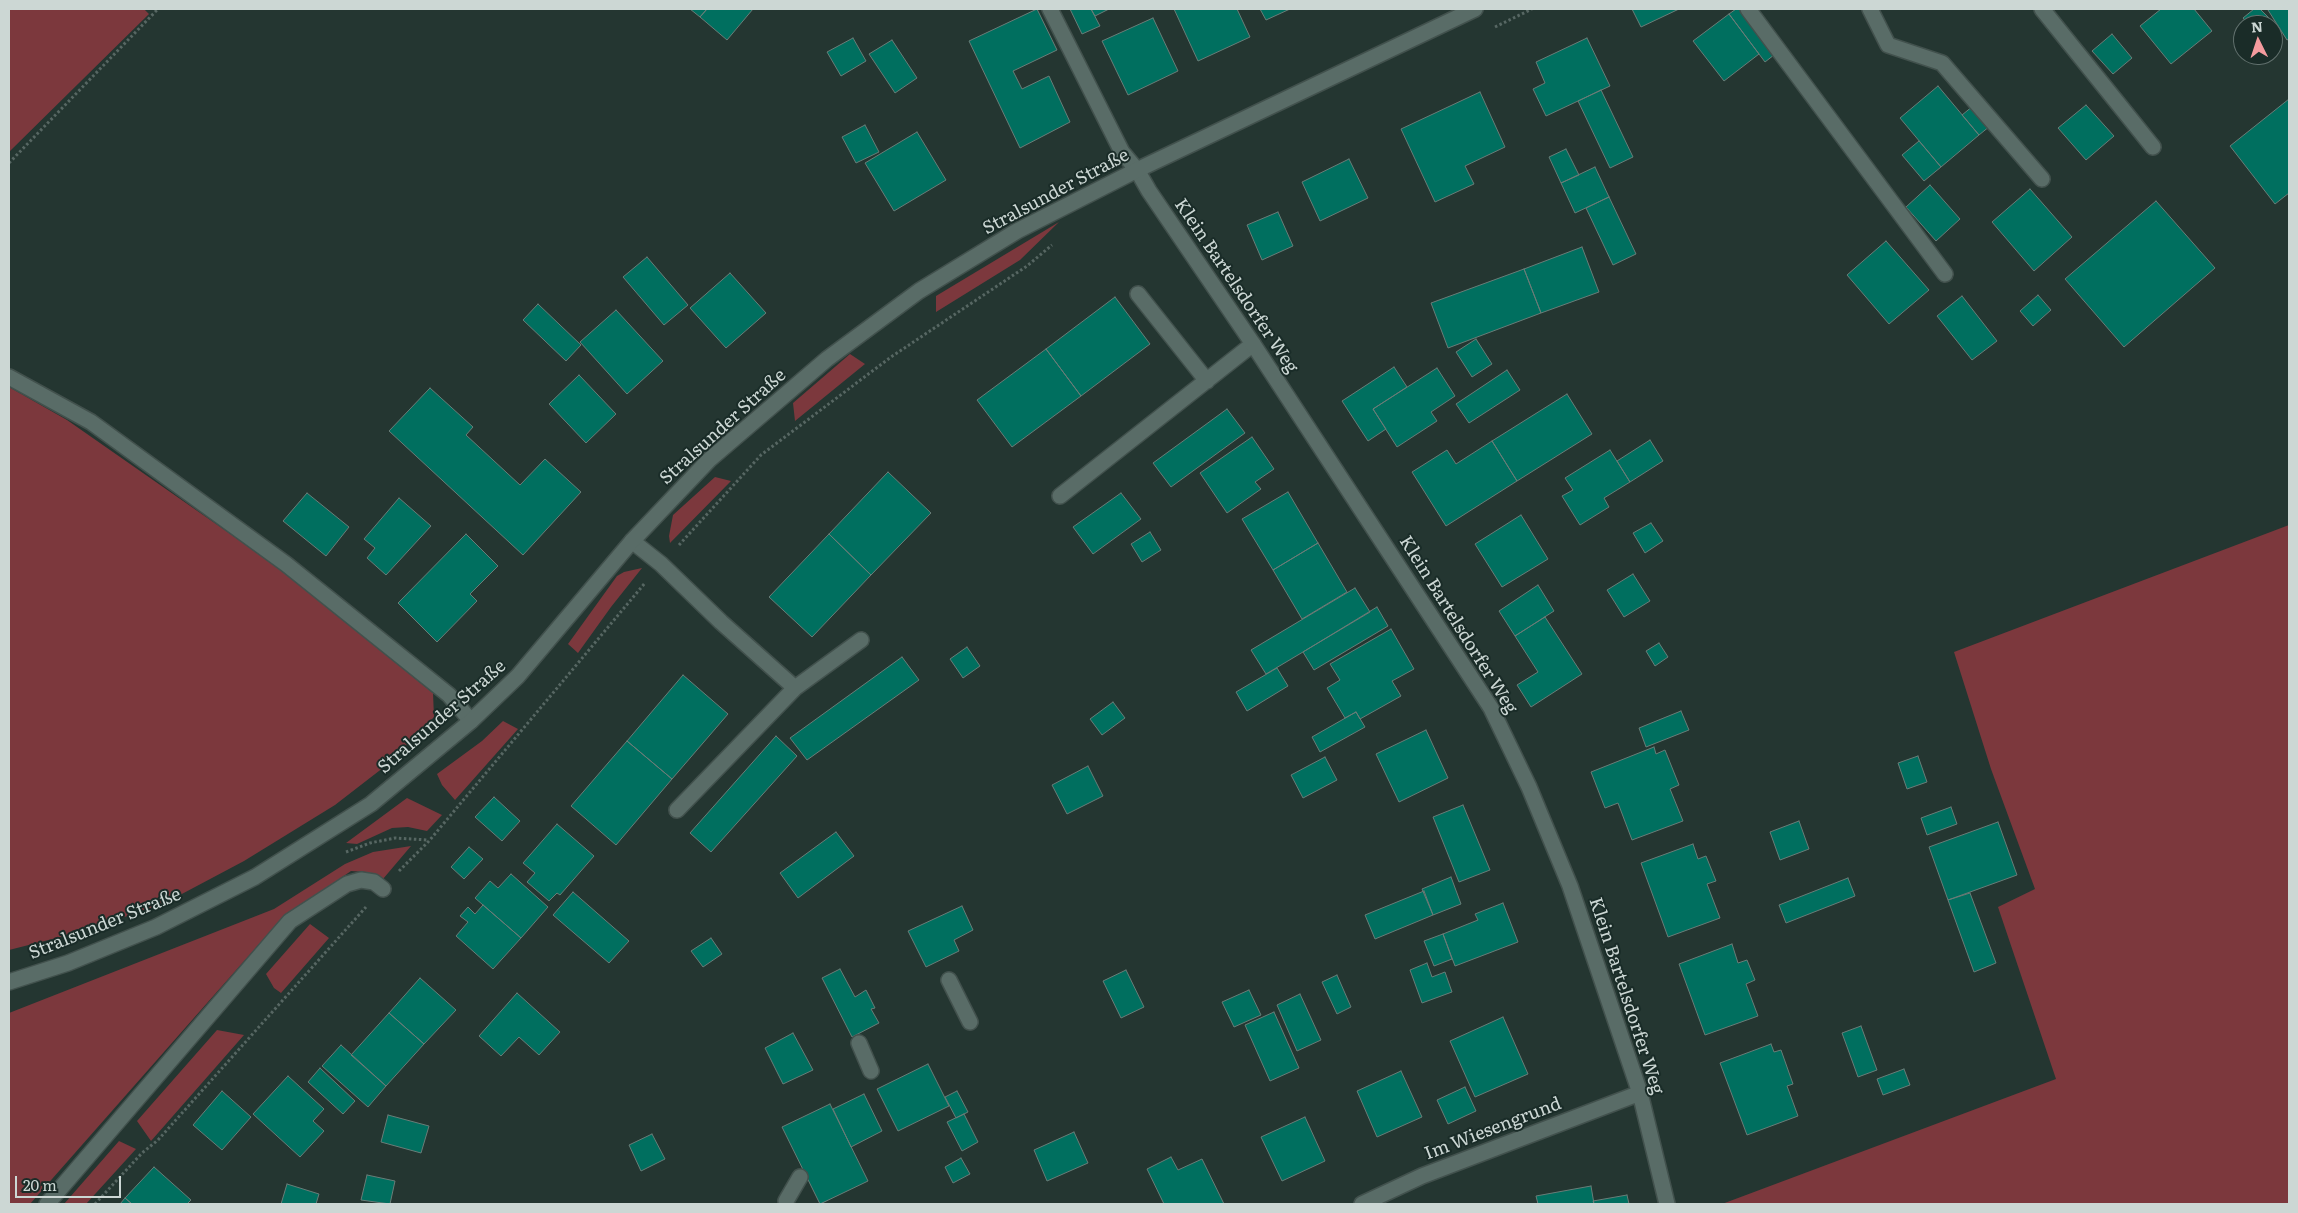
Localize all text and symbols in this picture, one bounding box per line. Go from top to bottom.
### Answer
north arrow [2233,15,2283,65]
text: N [2250,16,2264,36]
street label: Stralsunder Straße [979,144,1133,240]
street label: Klein Bartelsdorfer Weg [1170,195,1302,377]
street label: Stralsunder Straße [655,365,791,489]
street label: Klein Bartelsdorfer Weg [1394,532,1522,718]
street label: Stralsunder Straße [374,656,510,778]
street label: Stralsunder Straße [26,884,184,964]
street label: Klein Bartelsdorfer Weg [1584,895,1668,1097]
street label: Im Wiesengrund [1422,1093,1564,1165]
scale bar [18,1166,124,1198]
text: 20 m [23,1173,57,1196]

